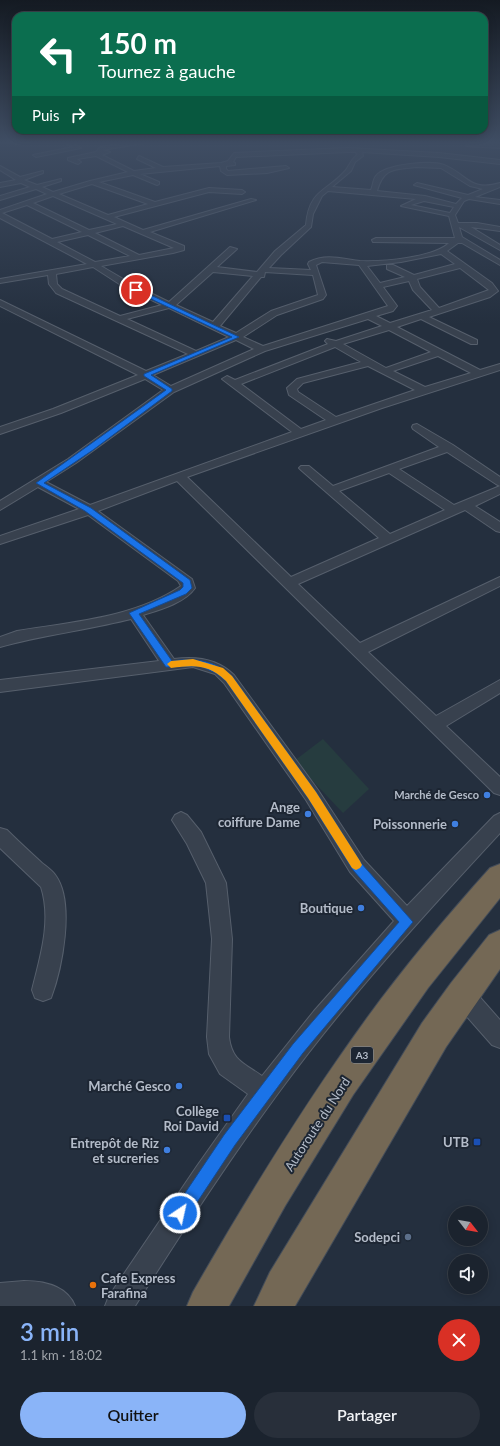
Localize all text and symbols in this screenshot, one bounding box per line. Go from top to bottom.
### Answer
text: 150 m [98,26,177,60]
icon: left [32,28,84,80]
text: Tournez à gauche [98,60,236,82]
icon: right [67,104,89,126]
text: Puis [32,106,59,124]
pin [119,273,153,307]
icon: arrive [125,279,147,301]
place label: Marché de Gesco [394,788,479,801]
marker: Marché de Gesco [482,790,492,800]
place label: Ange coiffure Dame [218,799,300,830]
marker: Ange coiffure Dame [303,809,313,819]
place label: Poissonnerie [373,816,447,832]
marker: Poissonnerie [450,819,460,829]
place label: Boutique [300,900,353,916]
marker: Boutique [356,903,366,913]
road number: A3 [351,1047,373,1063]
street label: Autoroute du Nord [281,1074,353,1174]
place label: Marché Gesco [88,1078,172,1094]
marker: Marché Gesco [174,1081,184,1091]
place label: Collège Roi David [163,1103,219,1134]
marker: Collège Roi David [222,1113,232,1123]
place label: UTB [443,1134,469,1150]
place label: Entrepôt de Riz et sucreries [70,1135,159,1166]
marker: UTB [472,1137,482,1147]
marker: Entrepôt de Riz et sucreries [162,1145,172,1155]
position arrow [159,1192,201,1234]
north arrow [448,1206,488,1246]
map controls [448,1206,488,1294]
place label: Sodepci [354,1229,400,1245]
marker: Sodepci [403,1232,413,1242]
button: sound [448,1254,488,1294]
place label: Cafe Express Farafina [101,1270,176,1301]
marker: Cafe Express Farafina [88,1280,98,1290]
text: 3 min [20,1317,79,1346]
button: close [438,1319,480,1361]
text: 1.1 km · 18:02 [20,1347,102,1363]
button: Quitter [20,1392,246,1438]
button: Partager [254,1392,480,1438]

